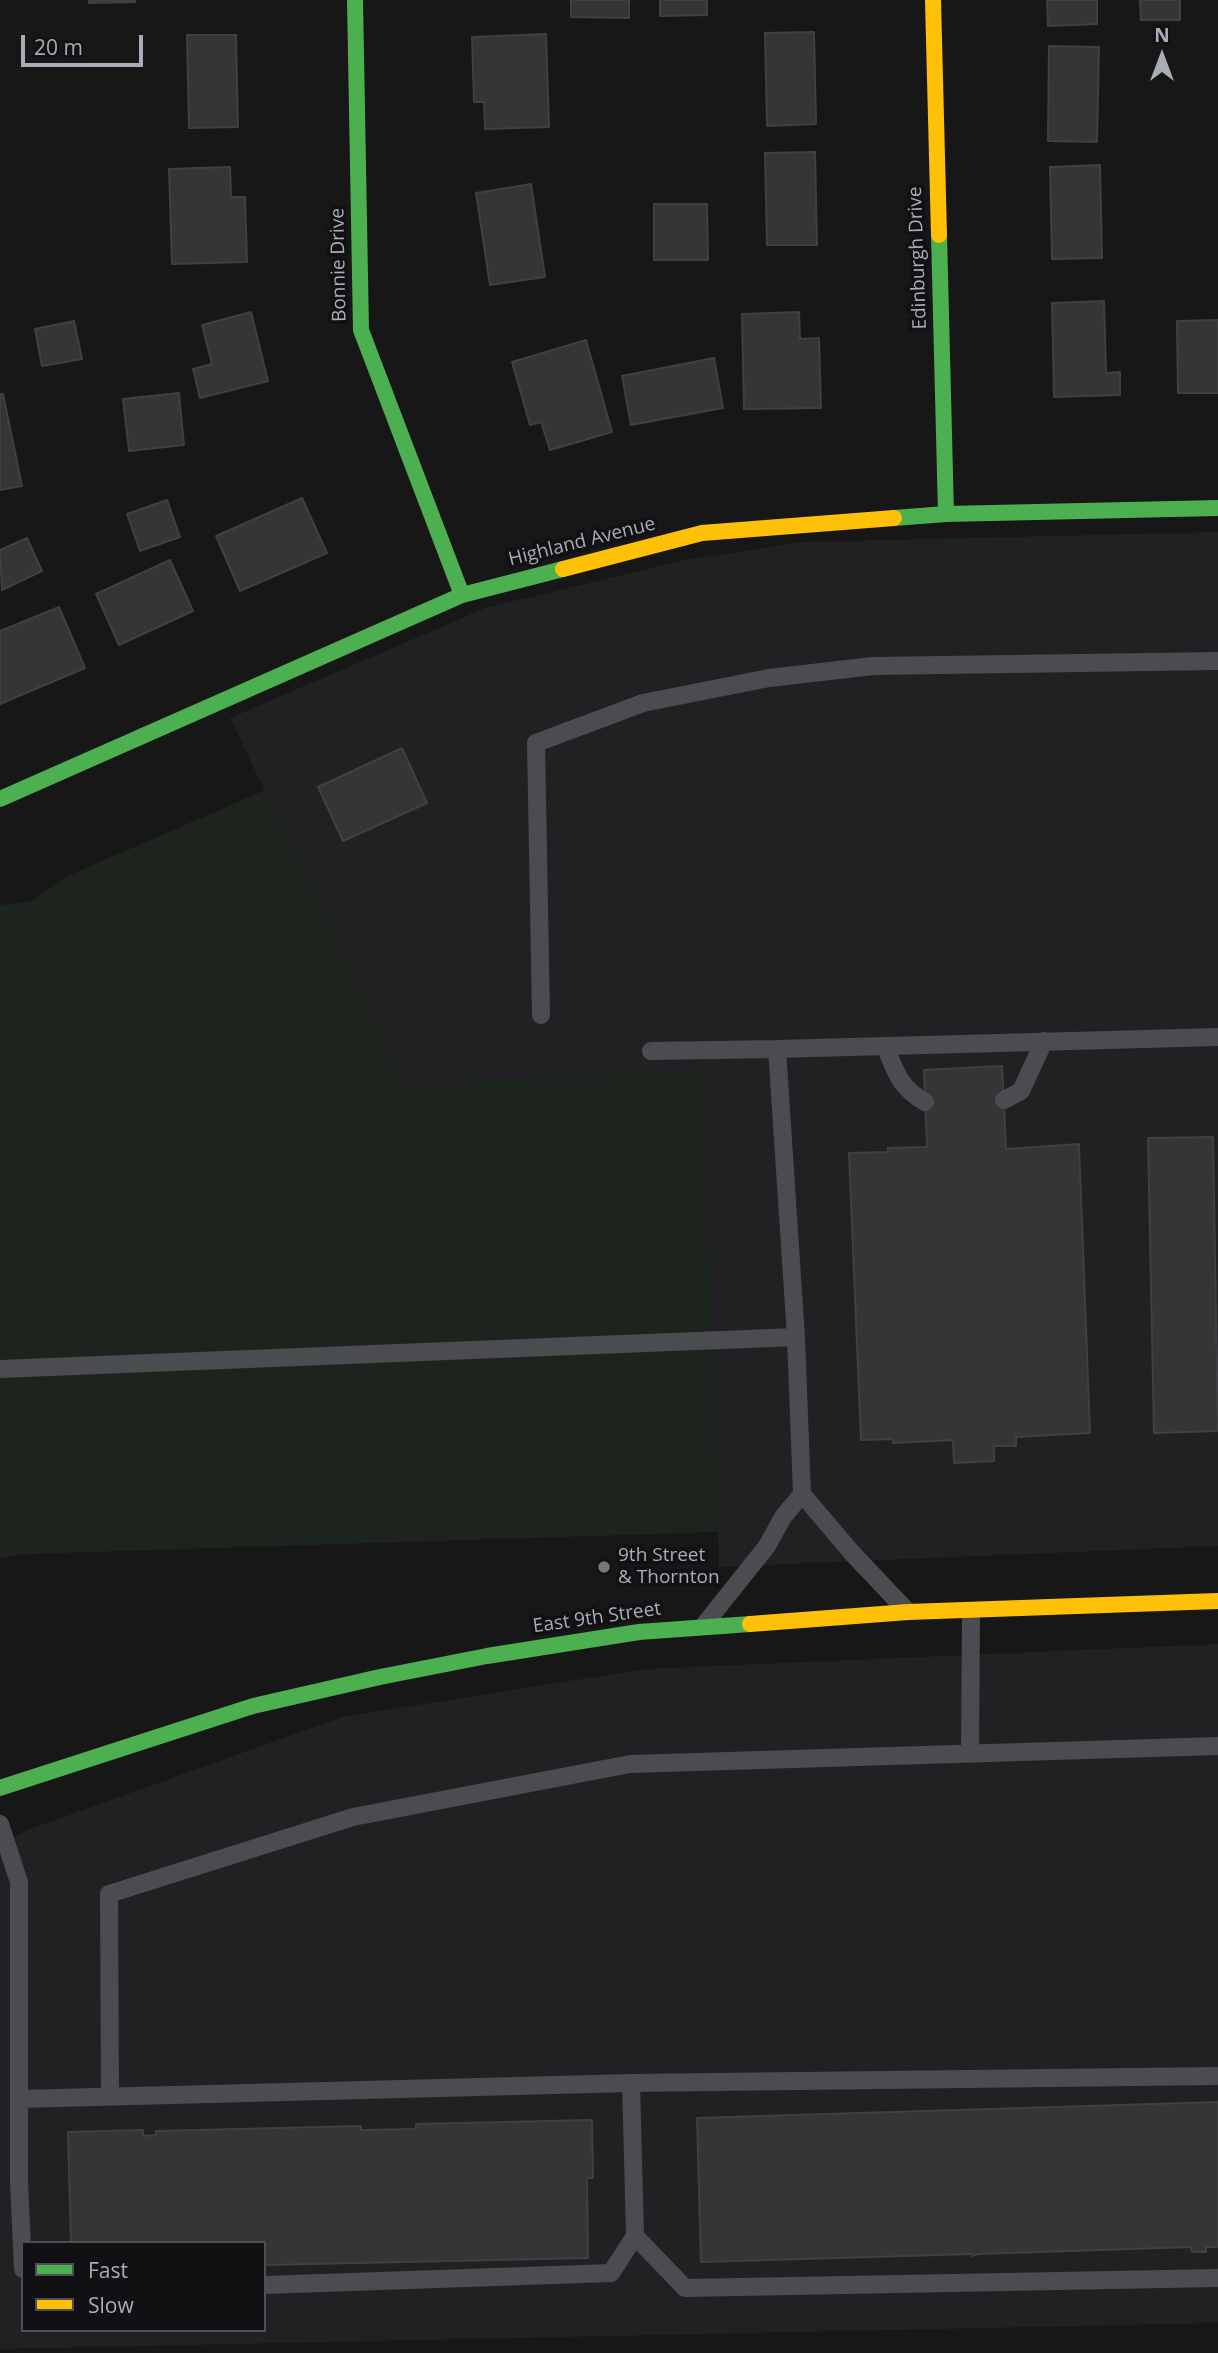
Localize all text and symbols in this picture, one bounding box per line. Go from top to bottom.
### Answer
scale bar [24,21,147,65]
north arrow [1127,21,1197,91]
text: N [1154,22,1170,48]
text: 20 m [34,33,83,61]
street label: Edinburgh Drive [904,186,932,330]
street label: Bonnie Drive [327,208,351,322]
street label: Highland Avenue [506,513,658,571]
place label: 9th Street & Thornton [618,1545,720,1589]
marker: 9th Street & Thornton [596,1559,612,1575]
street label: East 9th Street [531,1598,663,1638]
legend [21,2241,266,2332]
text: Fast [88,2256,128,2284]
text: Slow [88,2291,134,2319]

